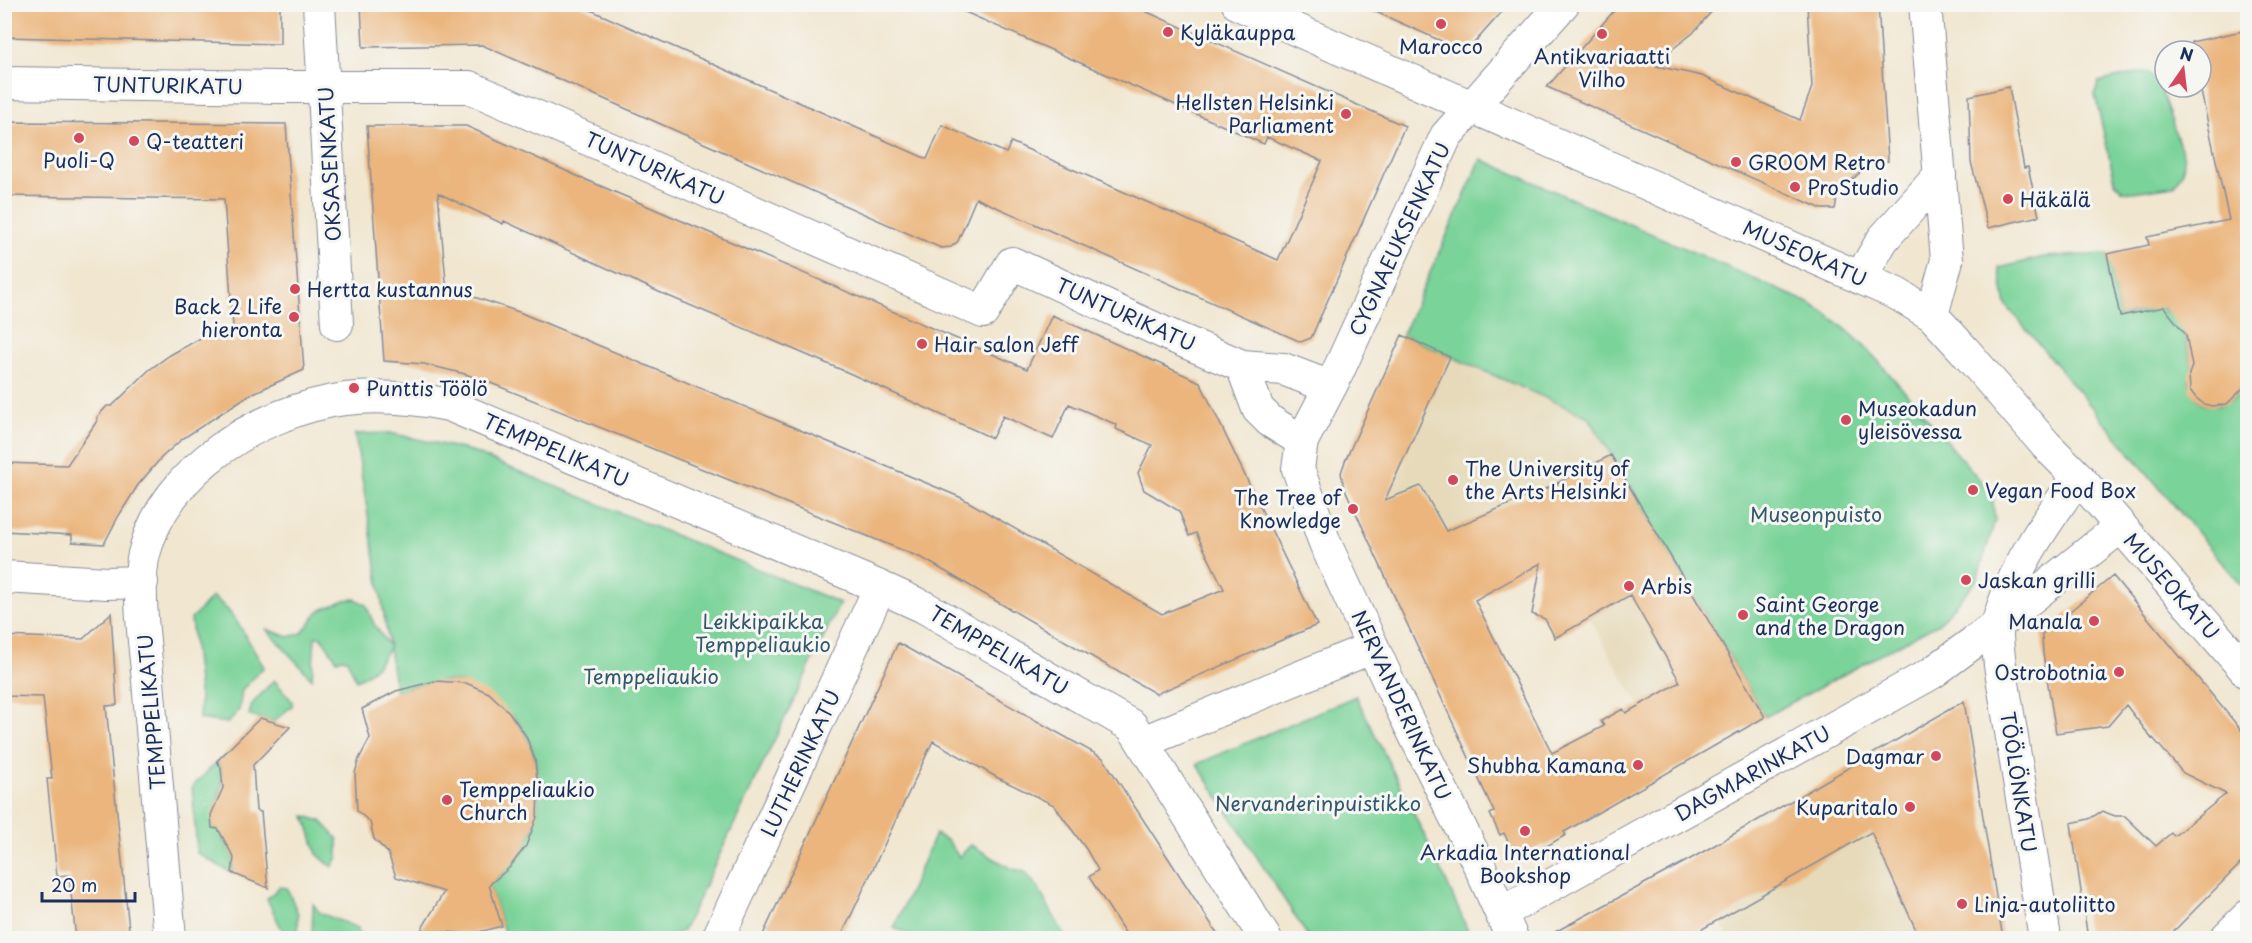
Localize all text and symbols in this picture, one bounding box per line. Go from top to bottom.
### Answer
place label: Kyläkauppa [1180,17,1296,47]
marker: Marocco [1434,17,1448,31]
marker: Kyläkauppa [1161,25,1175,39]
marker: Antikvariaatti Vilho [1595,27,1609,41]
place label: Marocco [1399,31,1483,61]
north arrow [2153,39,2213,99]
text: N [2178,40,2196,67]
place label: Antikvariaatti Vilho [1534,41,1670,94]
street label: TUNTURIKATU [93,69,243,101]
street label: OKSASENKATU [310,86,348,242]
place label: Hellsten Helsinki Parliament [1176,87,1334,140]
marker: Hellsten Helsinki Parliament [1339,107,1353,121]
street label: TUNTURIKATU [580,124,730,212]
place label: Q-teatteri [146,126,244,156]
marker: Puoli-Q [72,131,86,145]
marker: Q-teatteri [127,134,141,148]
street label: CYGNAEUKSENKATU [1341,137,1457,341]
place label: Puoli-Q [43,145,115,175]
place label: GROOM Retro [1748,147,1886,177]
marker: GROOM Retro [1729,155,1743,169]
place label: ProStudio [1807,172,1899,202]
marker: ProStudio [1788,180,1802,194]
place label: Häkälä [2020,184,2091,214]
marker: Häkälä [2001,192,2015,206]
street label: MUSEOKATU [1738,212,1872,294]
street label: TUNTURIKATU [1051,270,1201,358]
place label: Hertta kustannus [307,274,473,304]
marker: Hertta kustannus [288,282,302,296]
place label: Back 2 Life hieronta [174,291,283,344]
marker: Back 2 Life hieronta [287,310,301,324]
place label: Hair salon Jeff [934,329,1080,359]
marker: Hair salon Jeff [915,337,929,351]
place label: Punttis Töölö [366,373,488,403]
marker: Punttis Töölö [347,381,361,395]
place label: Museokadun yleisövessa [1858,393,1977,446]
street label: TEMPPELIKATU [478,406,634,494]
marker: Museokadun yleisövessa [1839,413,1853,427]
place label: The University of the Arts Helsinki [1465,453,1631,506]
marker: The University of the Arts Helsinki [1446,473,1460,487]
place label: Vegan Food Box [1985,475,2136,505]
place label: The Tree of Knowledge [1233,482,1343,535]
marker: Vegan Food Box [1966,483,1980,497]
park label: Museonpuisto [1750,499,1882,529]
marker: The Tree of Knowledge [1346,502,1360,516]
street label: MUSEOKATU [2117,526,2227,646]
place label: Jaskan grilli [1978,565,2096,595]
place label: Arbis [1641,571,1692,601]
marker: Jaskan grilli [1959,573,1973,587]
marker: Arbis [1622,579,1636,593]
place label: Saint George and the Dragon [1755,589,1905,642]
street label: TEMPPELIKATU [924,598,1074,702]
street label: NERVANDERINKATU [1345,605,1459,805]
park label: Leikkipaikka Temppeliaukio [695,606,831,659]
place label: Manala [2008,606,2082,636]
marker: Saint George and the Dragon [1736,608,1750,622]
marker: Manala [2087,614,2101,628]
street label: TEMPPELIKATU [129,633,173,791]
place label: Ostrobotnia [1994,657,2108,687]
park label: Temppeliaukio [583,661,719,691]
marker: Ostrobotnia [2112,665,2126,679]
street label: LUTHERINKATU [753,685,847,841]
street label: TÖÖLÖNKATU [1993,709,2045,855]
street label: DAGMARINKATU [1668,718,1836,828]
place label: Dagmar [1846,741,1924,771]
marker: Dagmar [1929,749,1943,763]
place label: Shubha Kamana [1467,750,1626,780]
marker: Shubha Kamana [1631,758,1645,772]
place label: Temppeliaukio Church [459,774,595,827]
park label: Nervanderinpuistikko [1215,788,1421,818]
place label: Kuparitalo [1796,792,1898,822]
marker: Temppeliaukio Church [440,793,454,807]
marker: Kuparitalo [1903,800,1917,814]
marker: Arkadia International Bookshop [1518,824,1532,838]
place label: Arkadia International Bookshop [1420,837,1630,890]
scale bar [42,865,135,903]
text: 20 m [51,871,97,898]
place label: Linja-autoliitto [1974,889,2115,919]
marker: Linja-autoliitto [1955,897,1969,911]

